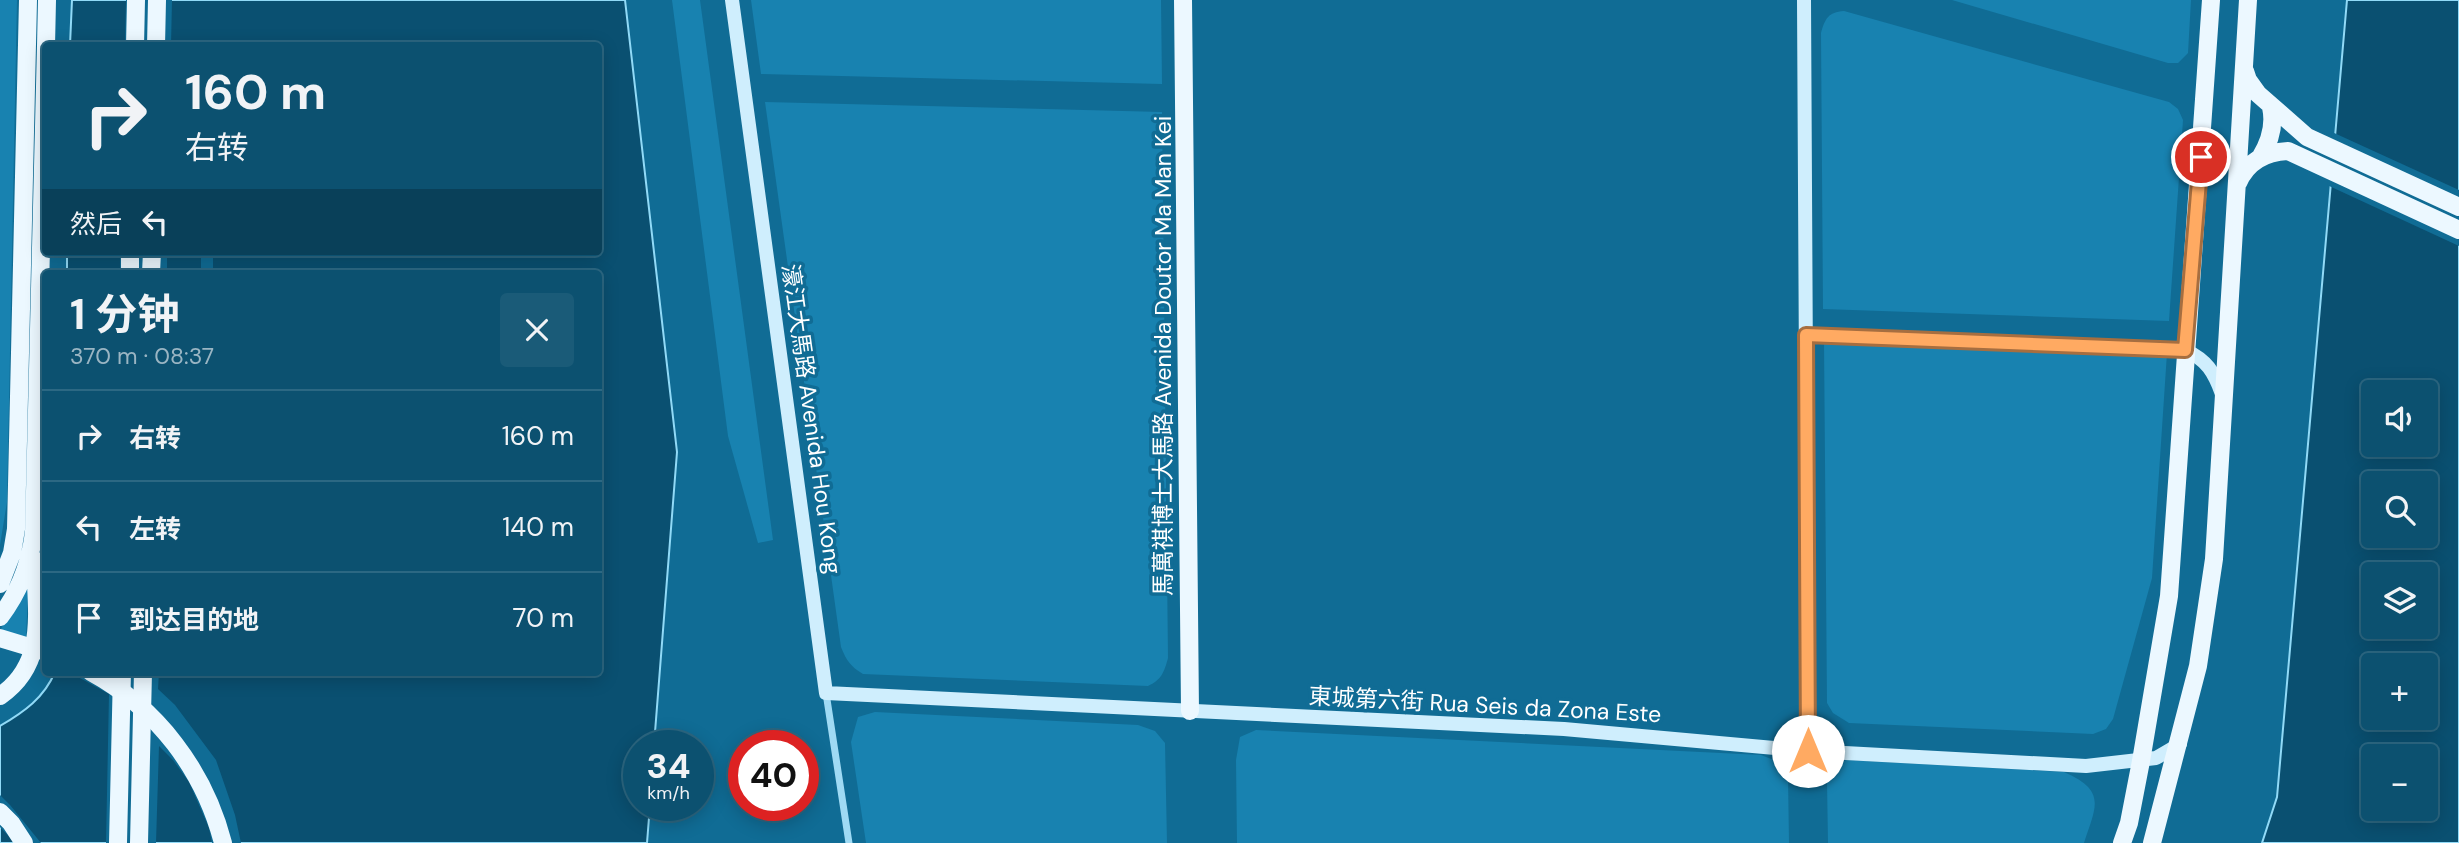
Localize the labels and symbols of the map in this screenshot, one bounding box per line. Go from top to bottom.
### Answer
street label: 馬萬祺博士大馬路 Avenida Doutor Ma Man Kei [1148,116,1178,596]
pin [2171,127,2231,187]
street label: 濠江大馬路 Avenida Hou Kong [775,262,849,576]
street label: 東城第六街 Rua Seis da Zona Este [1308,681,1662,729]
position arrow [1771,714,1845,788]
speed limit sign: 40 [728,730,819,821]

